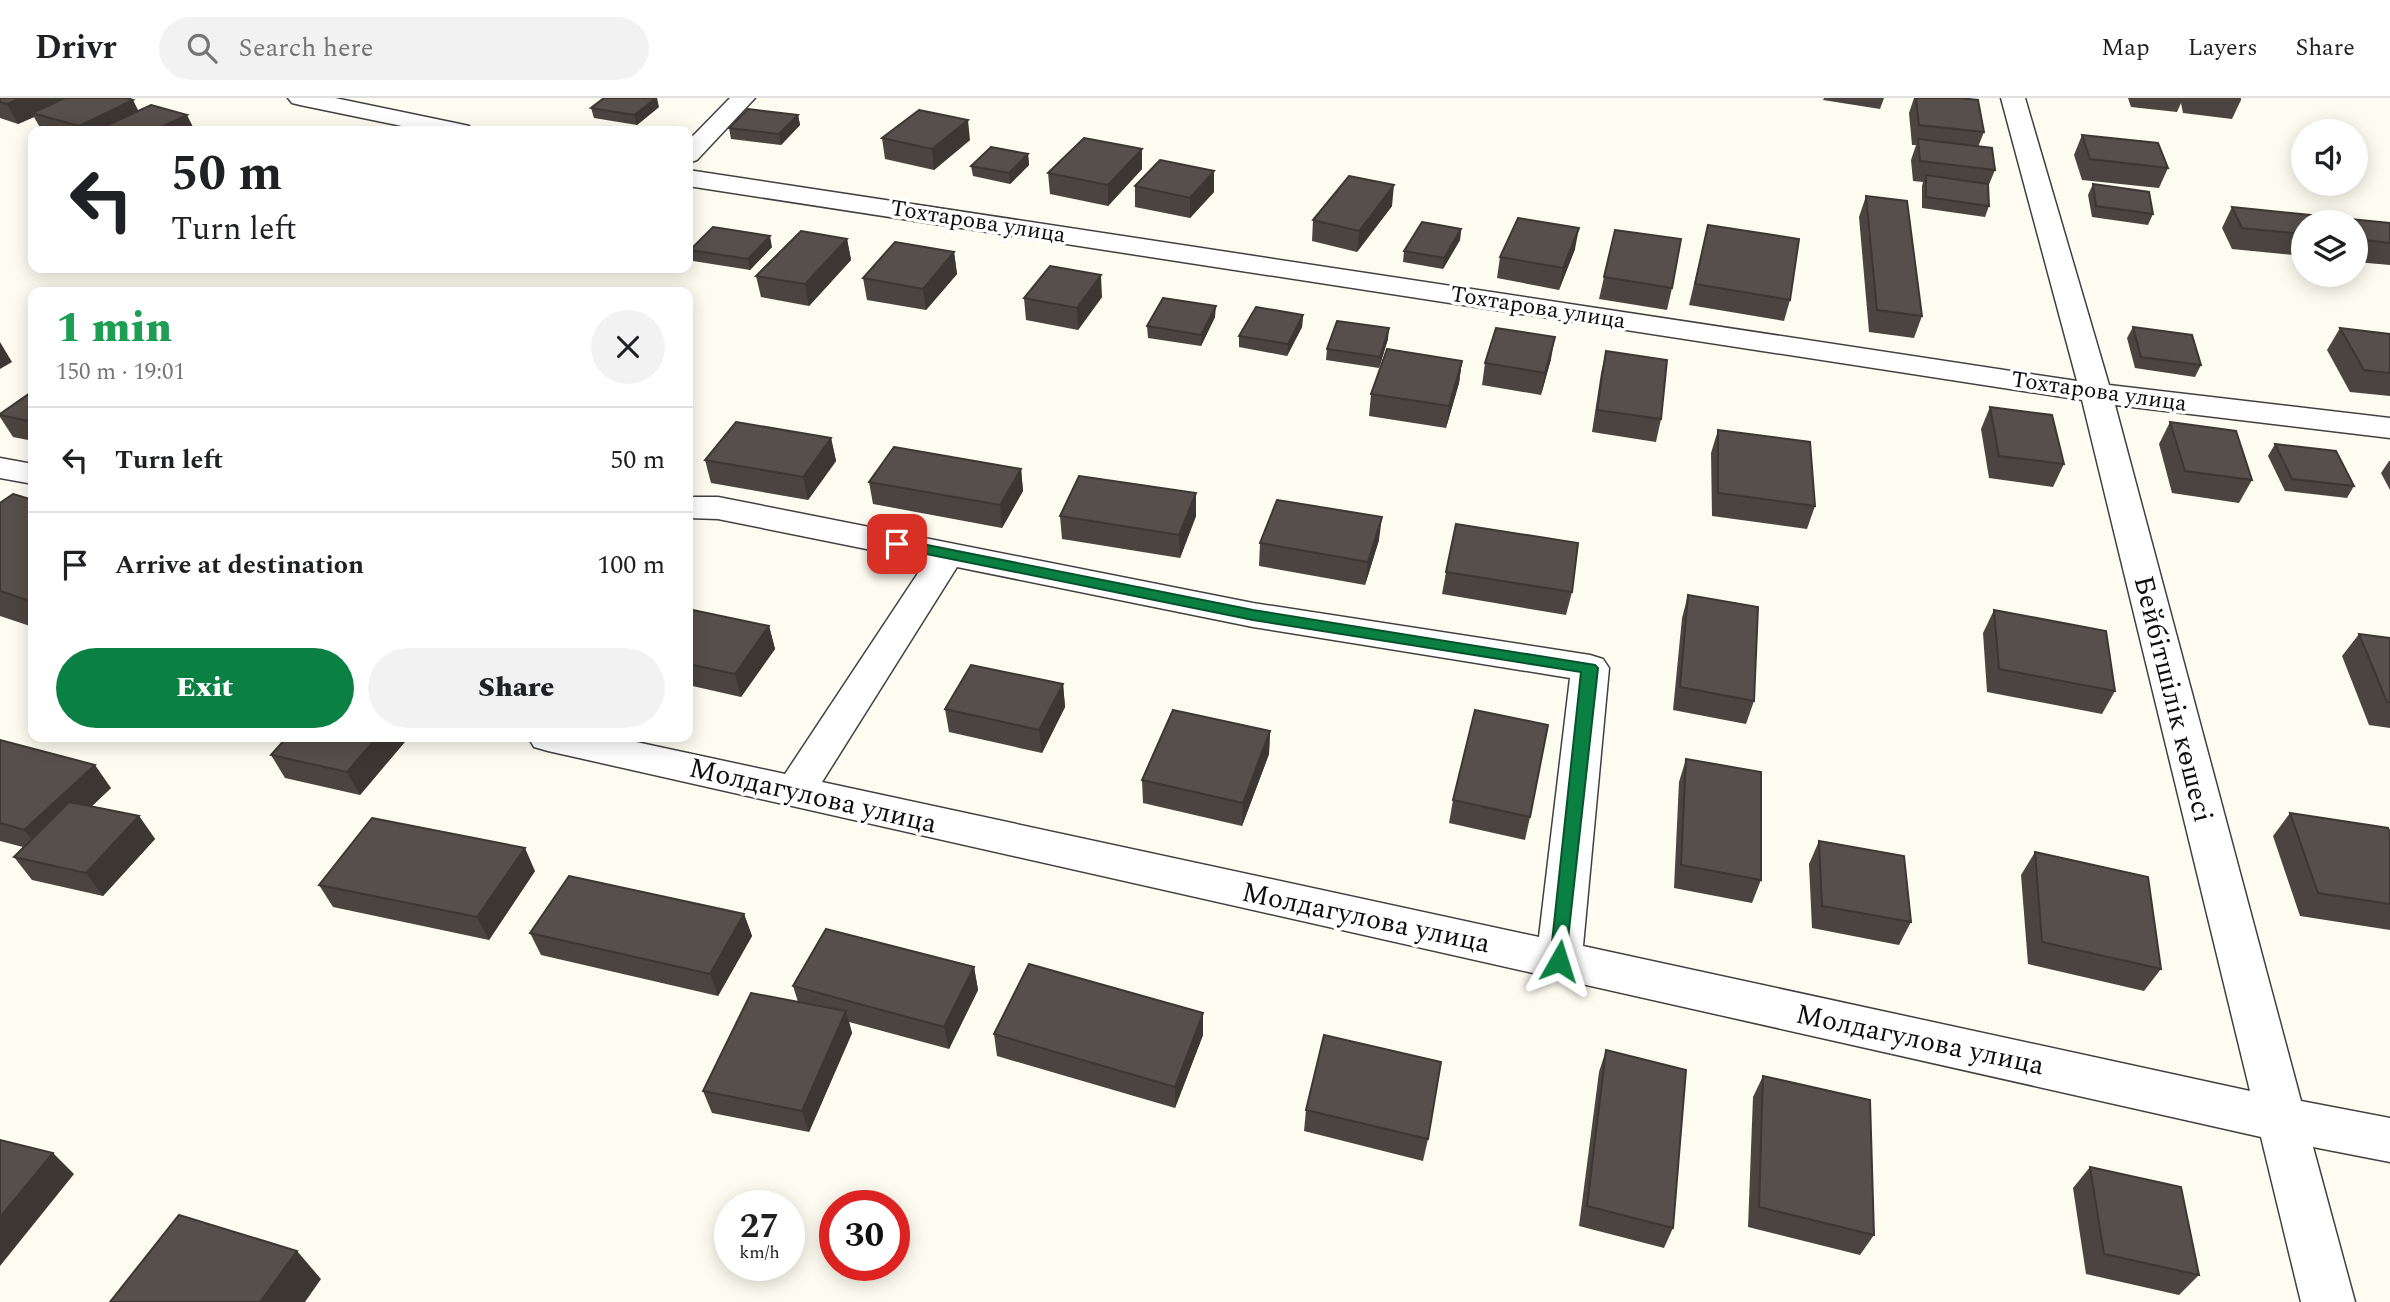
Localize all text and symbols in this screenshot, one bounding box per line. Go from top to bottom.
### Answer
search box [159,17,649,80]
text: Drivr [35,23,117,73]
text: Search here [239,28,373,68]
icon: search [183,29,221,67]
text: Map [2101,30,2150,66]
text: Layers [2188,30,2258,66]
text: Share [2296,30,2355,66]
map controls [2291,119,2368,287]
button: sound [2291,119,2368,196]
text: 50 m [171,137,282,212]
icon: left [56,154,147,245]
street label: Тохтарова улица [888,191,1068,253]
text: Turn left [171,205,297,254]
button: layers [2291,210,2368,287]
street label: Тохтарова улица [1448,277,1628,339]
text: 1 min [56,297,172,360]
button: close [591,310,665,384]
text: 150 m · 19:01 [56,355,185,390]
street label: Тохтарова улица [2009,362,2189,422]
text: Turn left [115,440,223,480]
text: 50 m [610,440,665,480]
icon: left [56,441,94,479]
pin [867,514,927,574]
icon: arrive [878,525,916,563]
text: Arrive at destination [115,545,364,585]
text: 100 m [597,545,665,585]
icon: arrive [56,546,94,584]
street label: Бейбітшілік көшесі [2122,571,2224,827]
button: Exit [56,648,354,728]
button: Share [368,648,665,728]
street label: Молдагулова улица [685,747,941,845]
street label: Молдагулова улица [1238,871,1495,965]
position arrow [1522,924,1596,998]
street label: Молдагулова улица [1792,993,2049,1087]
speed limit sign: 30 [819,1190,910,1281]
text: 27 [740,1200,779,1253]
text: km/h [739,1239,780,1266]

